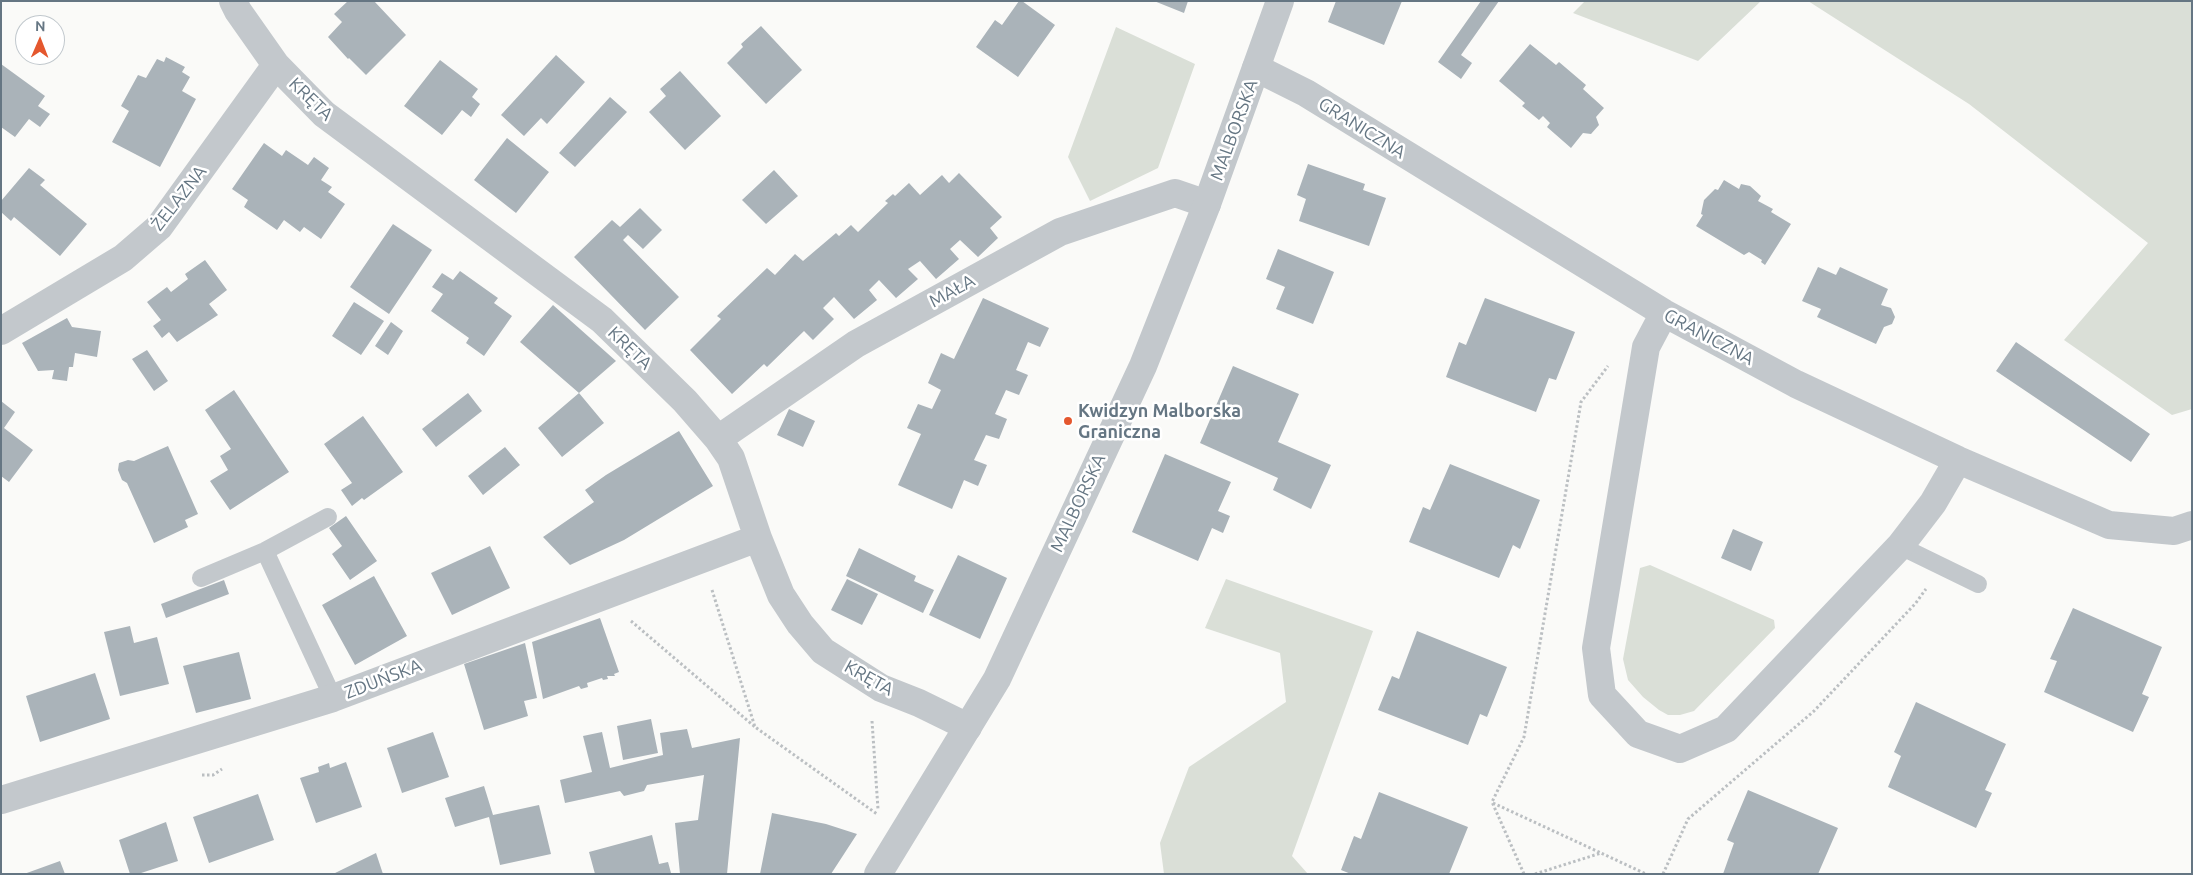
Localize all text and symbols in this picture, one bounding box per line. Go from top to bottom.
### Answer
north arrow [15,15,65,65]
text: N [35,18,46,34]
street label: KRĘTA [284,73,338,125]
street label: MALBORSKA [1206,77,1262,183]
street label: GRANICZNA [1314,93,1410,163]
street label: ŻELAZNA [147,161,211,235]
street label: MAŁA [925,270,979,312]
street label: GRANICZNA [1660,304,1758,370]
street label: KRĘTA [603,322,657,374]
place label: Kwidzyn Malborska Graniczna [1078,400,1241,442]
marker: Kwidzyn Malborska Graniczna [1062,415,1074,427]
street label: MALBORSKA [1046,450,1110,556]
street label: ZDUŃSKA [341,654,425,704]
street label: KRĘTA [841,656,897,700]

